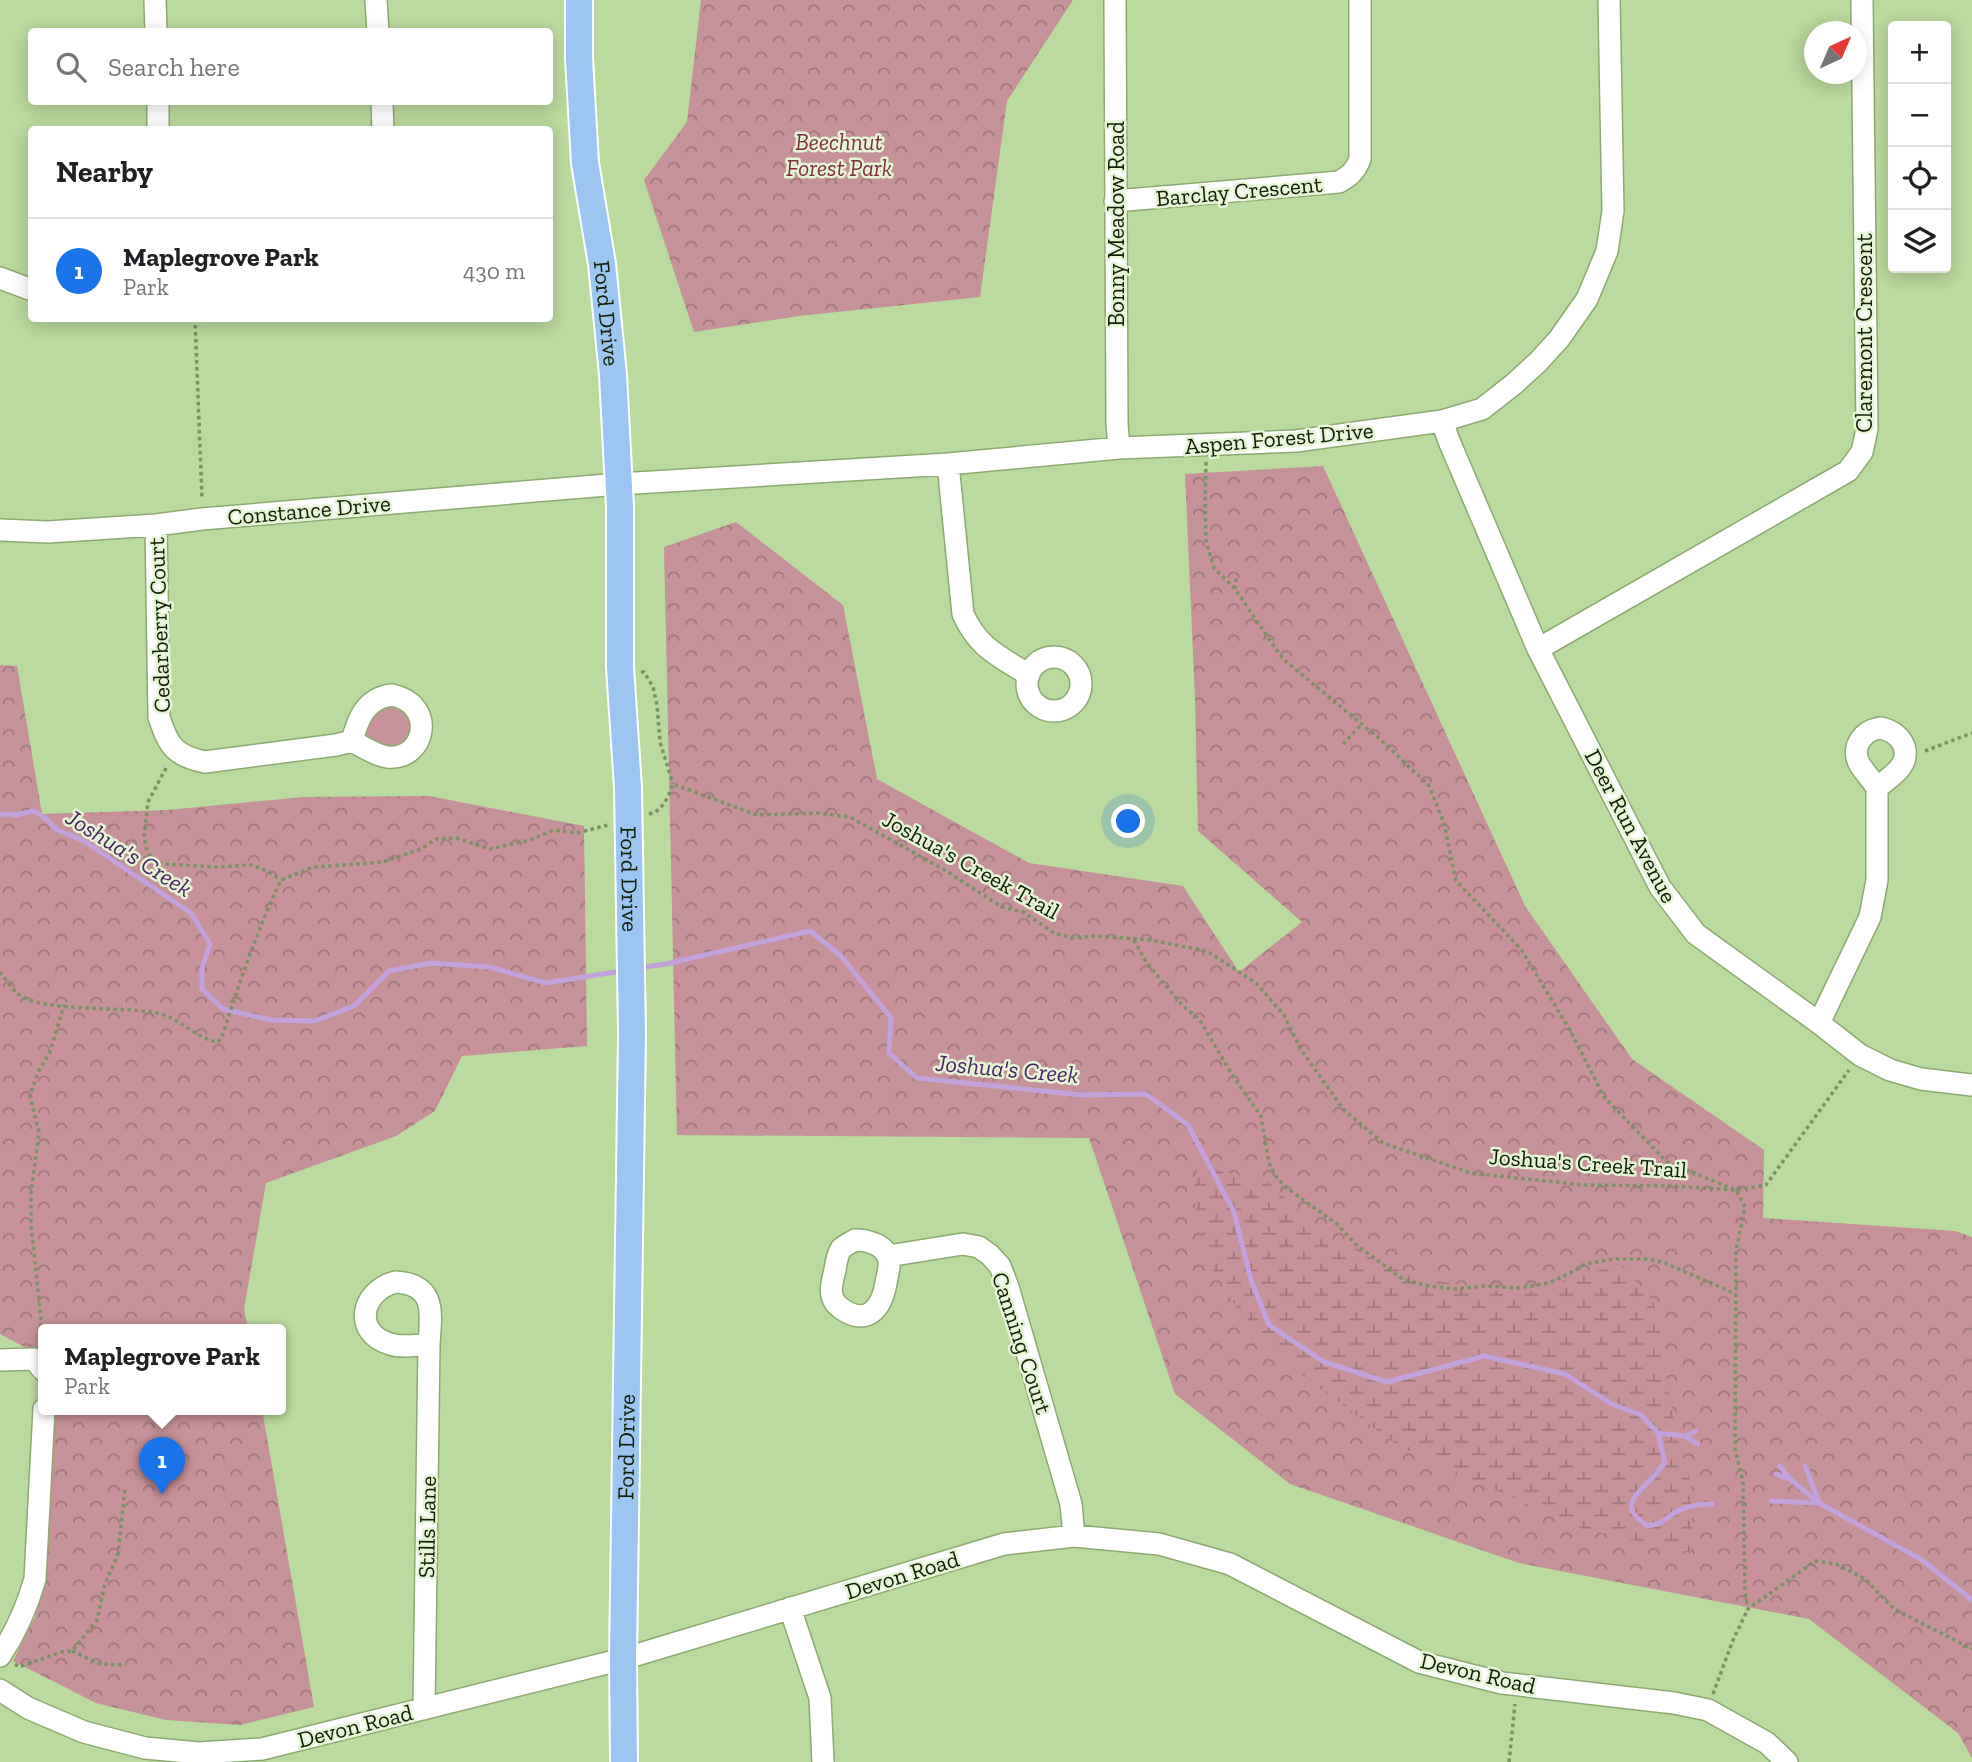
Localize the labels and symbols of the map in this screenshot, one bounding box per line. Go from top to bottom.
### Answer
north arrow [1804,21,1867,84]
street label: Bonny Meadow Road [1102,121,1130,327]
park label: Beechnut Forest Park [786,128,892,182]
street label: Barclay Crescent [1155,170,1324,212]
street label: Claremont Crescent [1850,233,1878,433]
street label: Ford Drive [588,259,626,367]
street label: Aspen Forest Drive [1183,416,1375,460]
street label: Constance Drive [226,489,392,531]
street label: Cedarberry Court [142,536,176,713]
street label: Deer Run Avenue [1579,744,1683,908]
water label: Joshua's Creek [60,802,198,903]
your location [1111,804,1145,838]
street label: Joshua's Creek Trail [878,805,1064,925]
street label: Ford Drive [615,826,644,932]
water label: Joshua's Creek [933,1048,1080,1089]
street label: Joshua's Creek Trail [1488,1142,1688,1184]
street label: Canning Court [986,1269,1058,1418]
street label: Ford Drive [611,1394,641,1500]
pin: 1 [139,1437,185,1495]
street label: Stills Lane [412,1476,442,1578]
street label: Devon Road [842,1544,963,1606]
street label: Devon Road [1418,1646,1539,1700]
street label: Devon Road [295,1698,416,1754]

